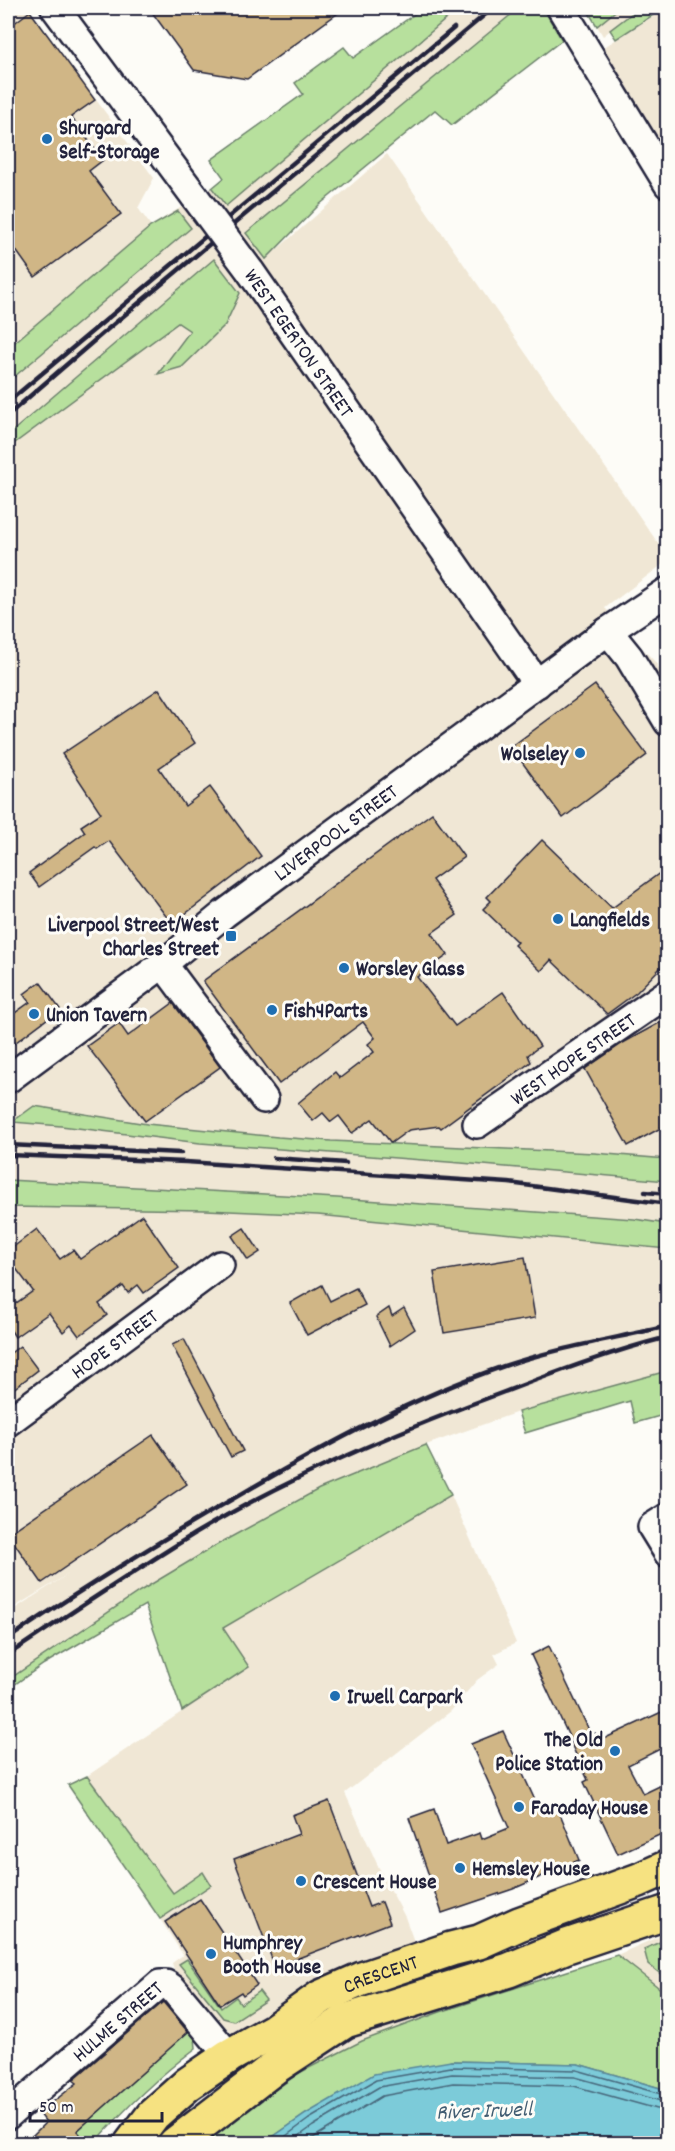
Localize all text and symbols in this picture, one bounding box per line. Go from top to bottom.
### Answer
place label: Shurgard Self-Storage [59,115,160,169]
marker: Shurgard Self-Storage [40,132,54,146]
street label: WEST EGERTON STREET [235,264,360,425]
place label: Wolseley [501,741,569,771]
marker: Wolseley [573,746,587,760]
street label: LIVERPOOL STREET [269,778,406,890]
place label: Langfields [570,907,650,937]
place label: Liverpool Street/West Charles Street [48,912,219,966]
marker: Langfields [551,912,565,926]
marker: Liverpool Street/West Charles Street [224,929,238,943]
place label: Worsley Glass [356,956,465,986]
marker: Worsley Glass [337,961,351,975]
place label: Fish4Parts [284,998,368,1028]
place label: Union Tavern [46,1002,148,1032]
marker: Fish4Parts [265,1003,279,1017]
marker: Union Tavern [27,1007,41,1021]
street label: WEST HOPE STREET [506,1007,644,1115]
street label: HOPE STREET [66,1303,166,1388]
place label: Irwell Carpark [347,1684,463,1714]
marker: Irwell Carpark [328,1689,342,1703]
place label: The Old Police Station [495,1727,603,1781]
marker: The Old Police Station [608,1744,622,1758]
place label: Faraday House [531,1795,648,1825]
marker: Faraday House [512,1800,526,1814]
place label: Hemsley House [472,1856,590,1886]
marker: Hemsley House [453,1861,467,1875]
place label: Crescent House [313,1869,436,1899]
marker: Crescent House [294,1874,308,1888]
place label: Humphrey Booth House [223,1930,321,1984]
marker: Humphrey Booth House [204,1947,218,1961]
street label: CRESCENT [339,1949,423,2004]
street label: HULME STREET [67,1975,172,2071]
scale bar [30,2085,162,2123]
water label: River Irwell [436,2095,534,2130]
text: 50 m [39,2096,74,2121]

